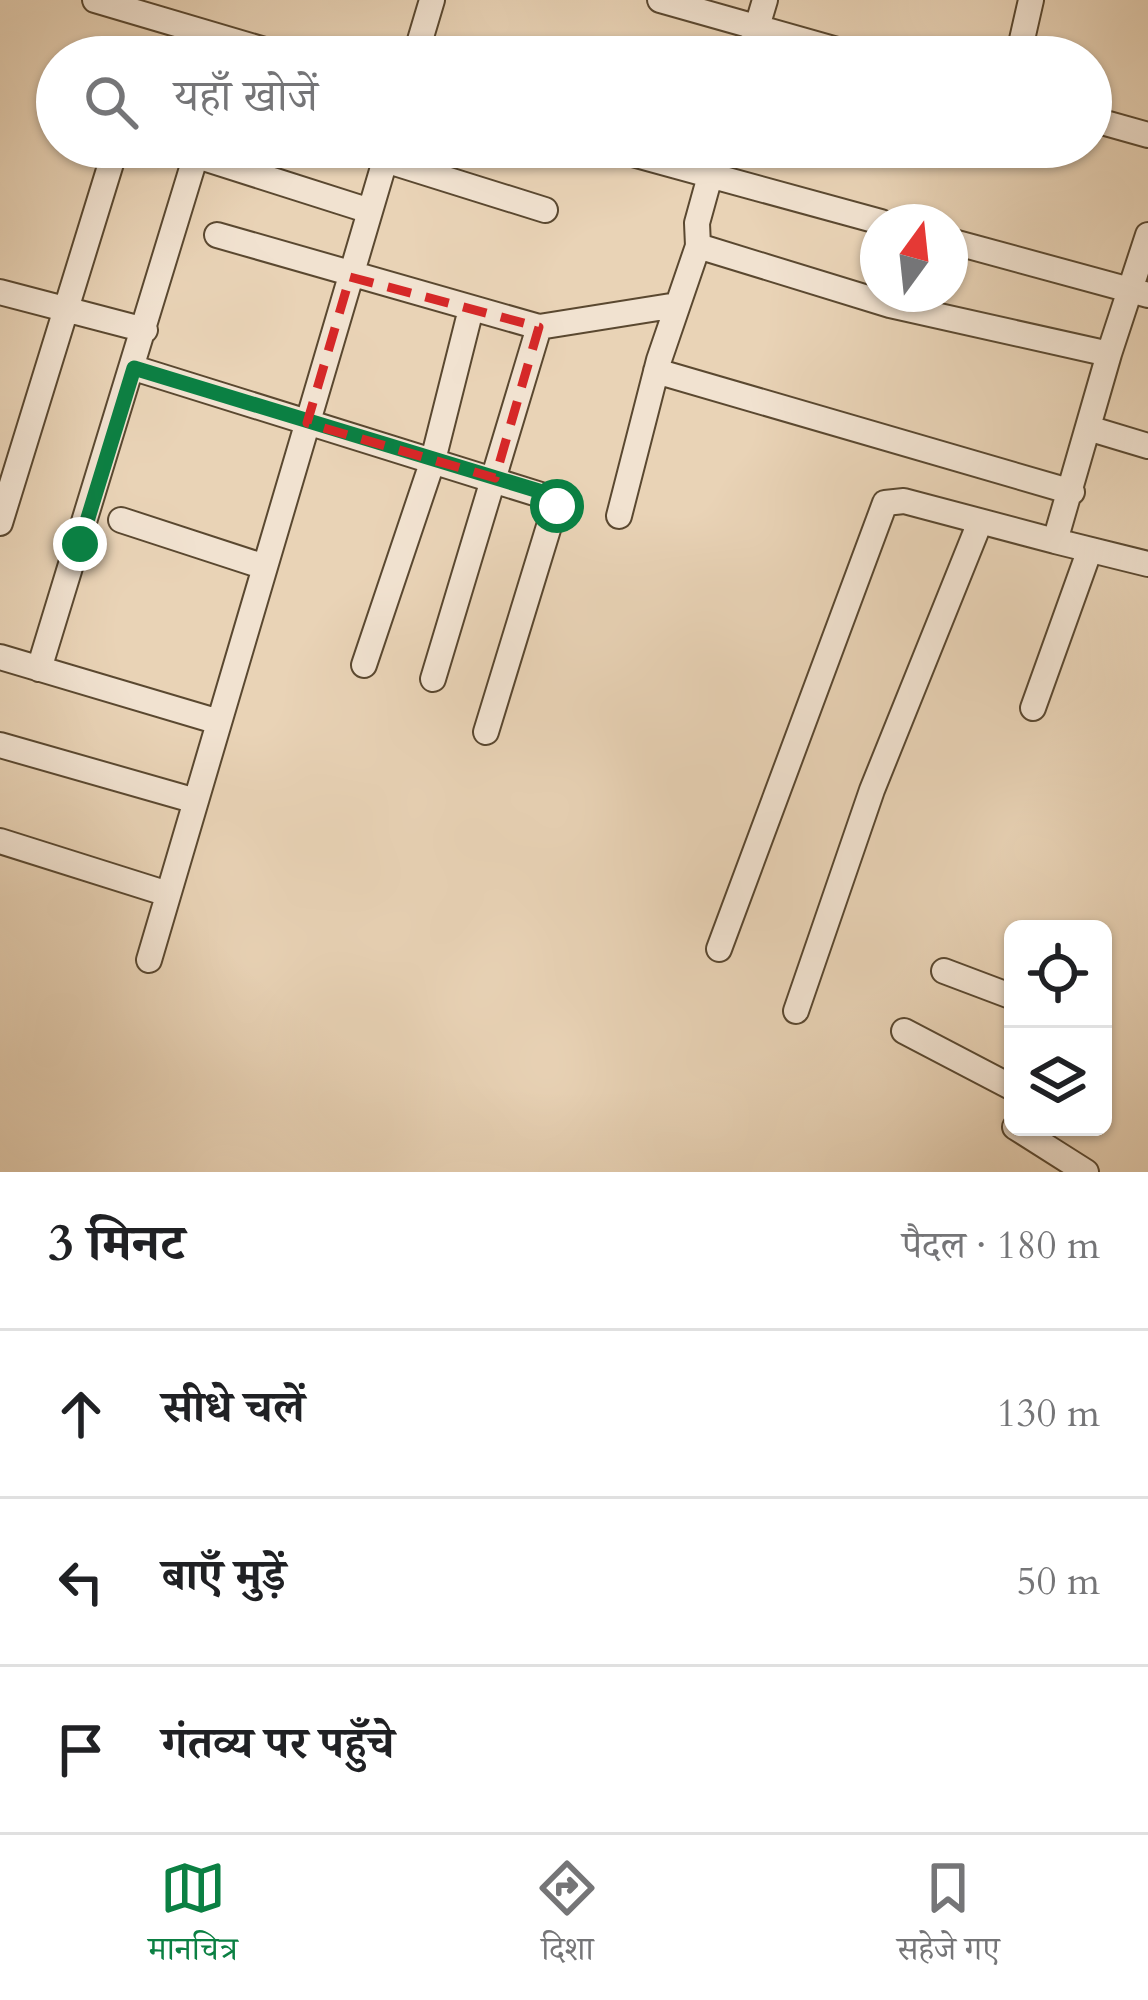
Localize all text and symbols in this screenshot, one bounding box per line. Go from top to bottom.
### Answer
search box [36,36,1112,168]
text: यहाँ खोजें [174,66,318,127]
icon: search [78,69,144,135]
north arrow [860,204,968,312]
route start [530,479,584,533]
route end [53,517,107,571]
map controls [1004,920,1112,1136]
button: locate [1004,920,1112,1028]
button: layers [1004,1028,1112,1136]
text: 3 मिनट [48,1209,184,1279]
text: पैदल · 180 m [902,1219,1100,1272]
text: सीधे चलें [162,1377,305,1438]
icon: ahead [48,1381,114,1447]
text: 130 m [997,1387,1100,1440]
text: बाएँ मुड़ें [162,1545,286,1606]
icon: left [48,1549,114,1615]
text: 50 m [1017,1555,1100,1608]
text: गंतव्य पर पहुँचे [162,1713,394,1774]
icon: arrive [48,1717,114,1783]
tab: मानचित्र [148,1855,238,1981]
tab: दिशा [534,1855,600,1981]
tab: सहेजे गए [897,1855,1000,1981]

